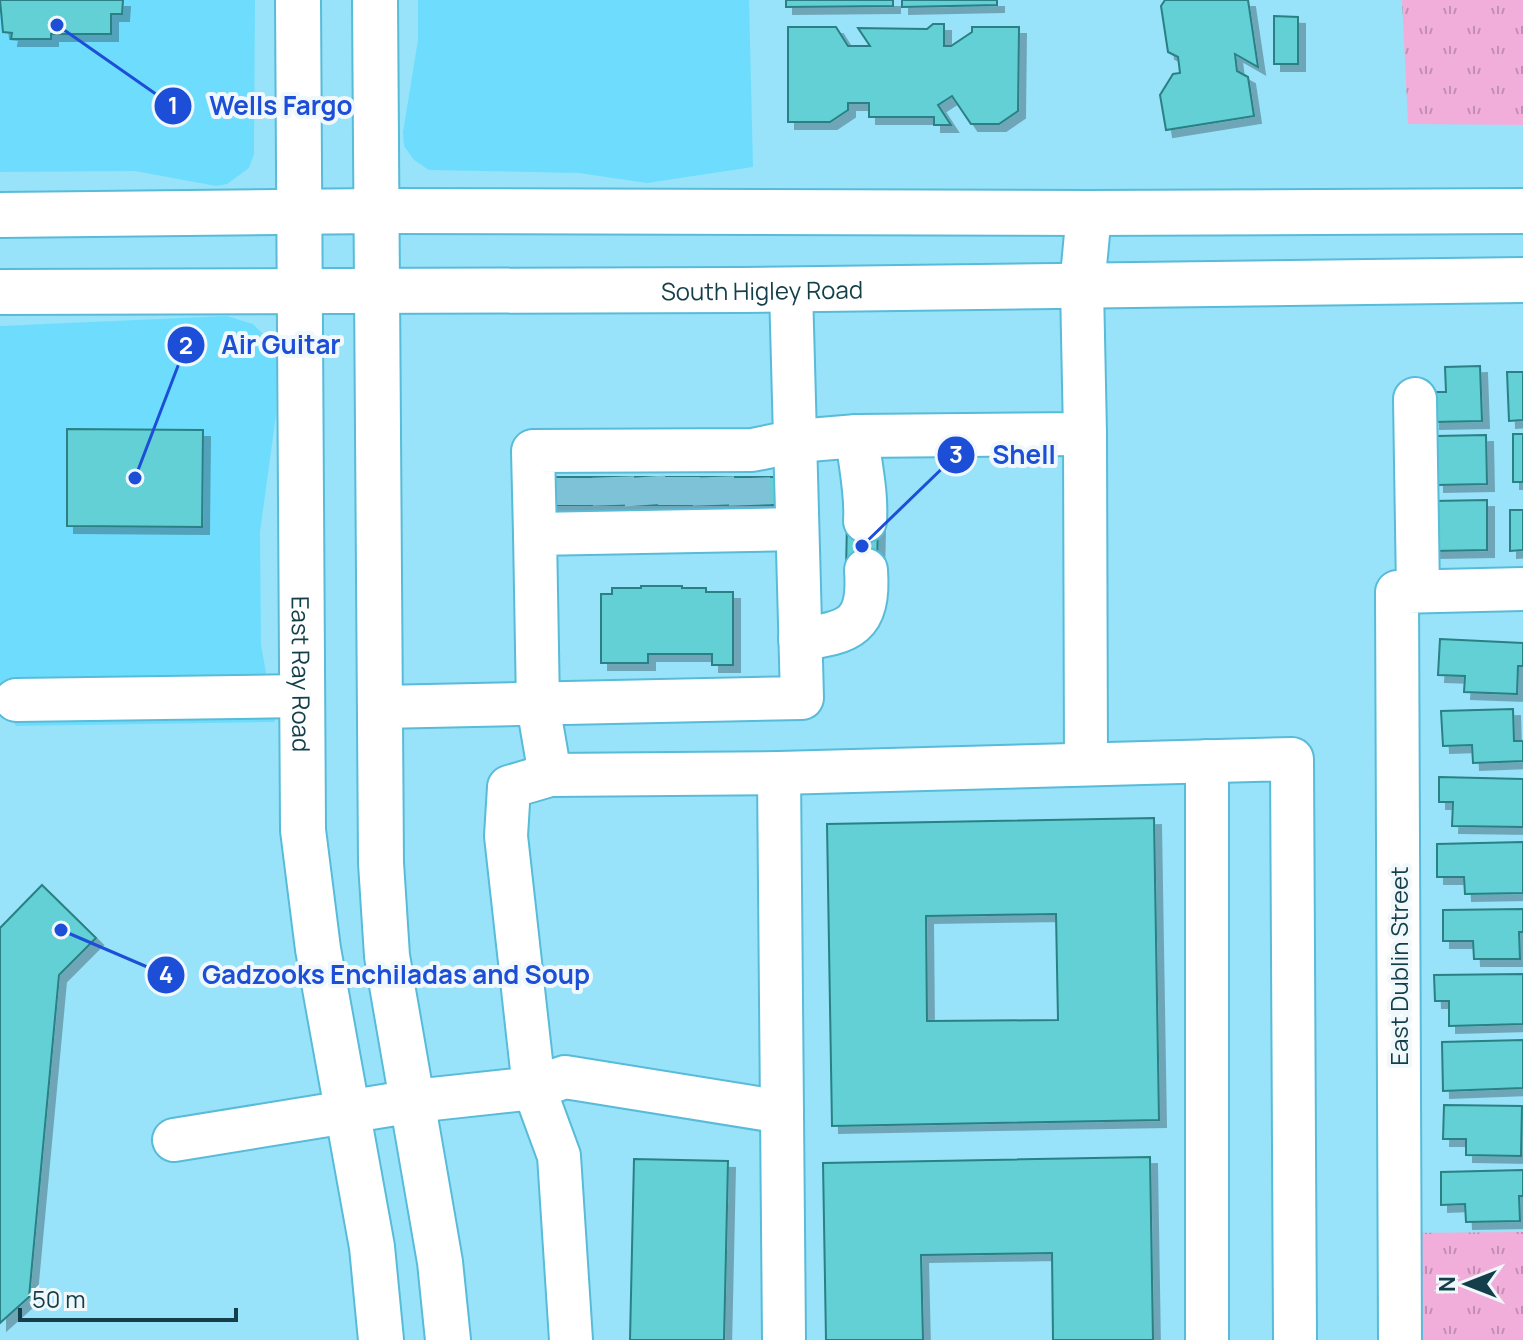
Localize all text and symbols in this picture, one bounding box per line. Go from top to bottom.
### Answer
callout: Wells Fargo [153,81,368,131]
text: Wells Fargo [209,87,353,123]
text: 1 [168,88,178,121]
street label: South Higley Road [661,272,863,307]
callout: Air Guitar [166,320,357,370]
text: Air Guitar [221,326,341,362]
text: 2 [179,328,193,361]
callout: Shell [936,430,1072,480]
text: Shell [992,436,1056,472]
text: 3 [949,437,963,470]
street label: East Ray Road [285,596,319,752]
street label: East Dublin Street [1382,866,1415,1066]
callout: Gadzooks Enchiladas and Soup [146,950,606,1000]
text: Gadzooks Enchiladas and Soup [202,956,590,992]
text: 4 [159,957,173,990]
north arrow [1427,1244,1507,1324]
scale bar [20,1272,236,1322]
text: N [1432,1276,1462,1292]
text: 50 m [32,1282,86,1315]

